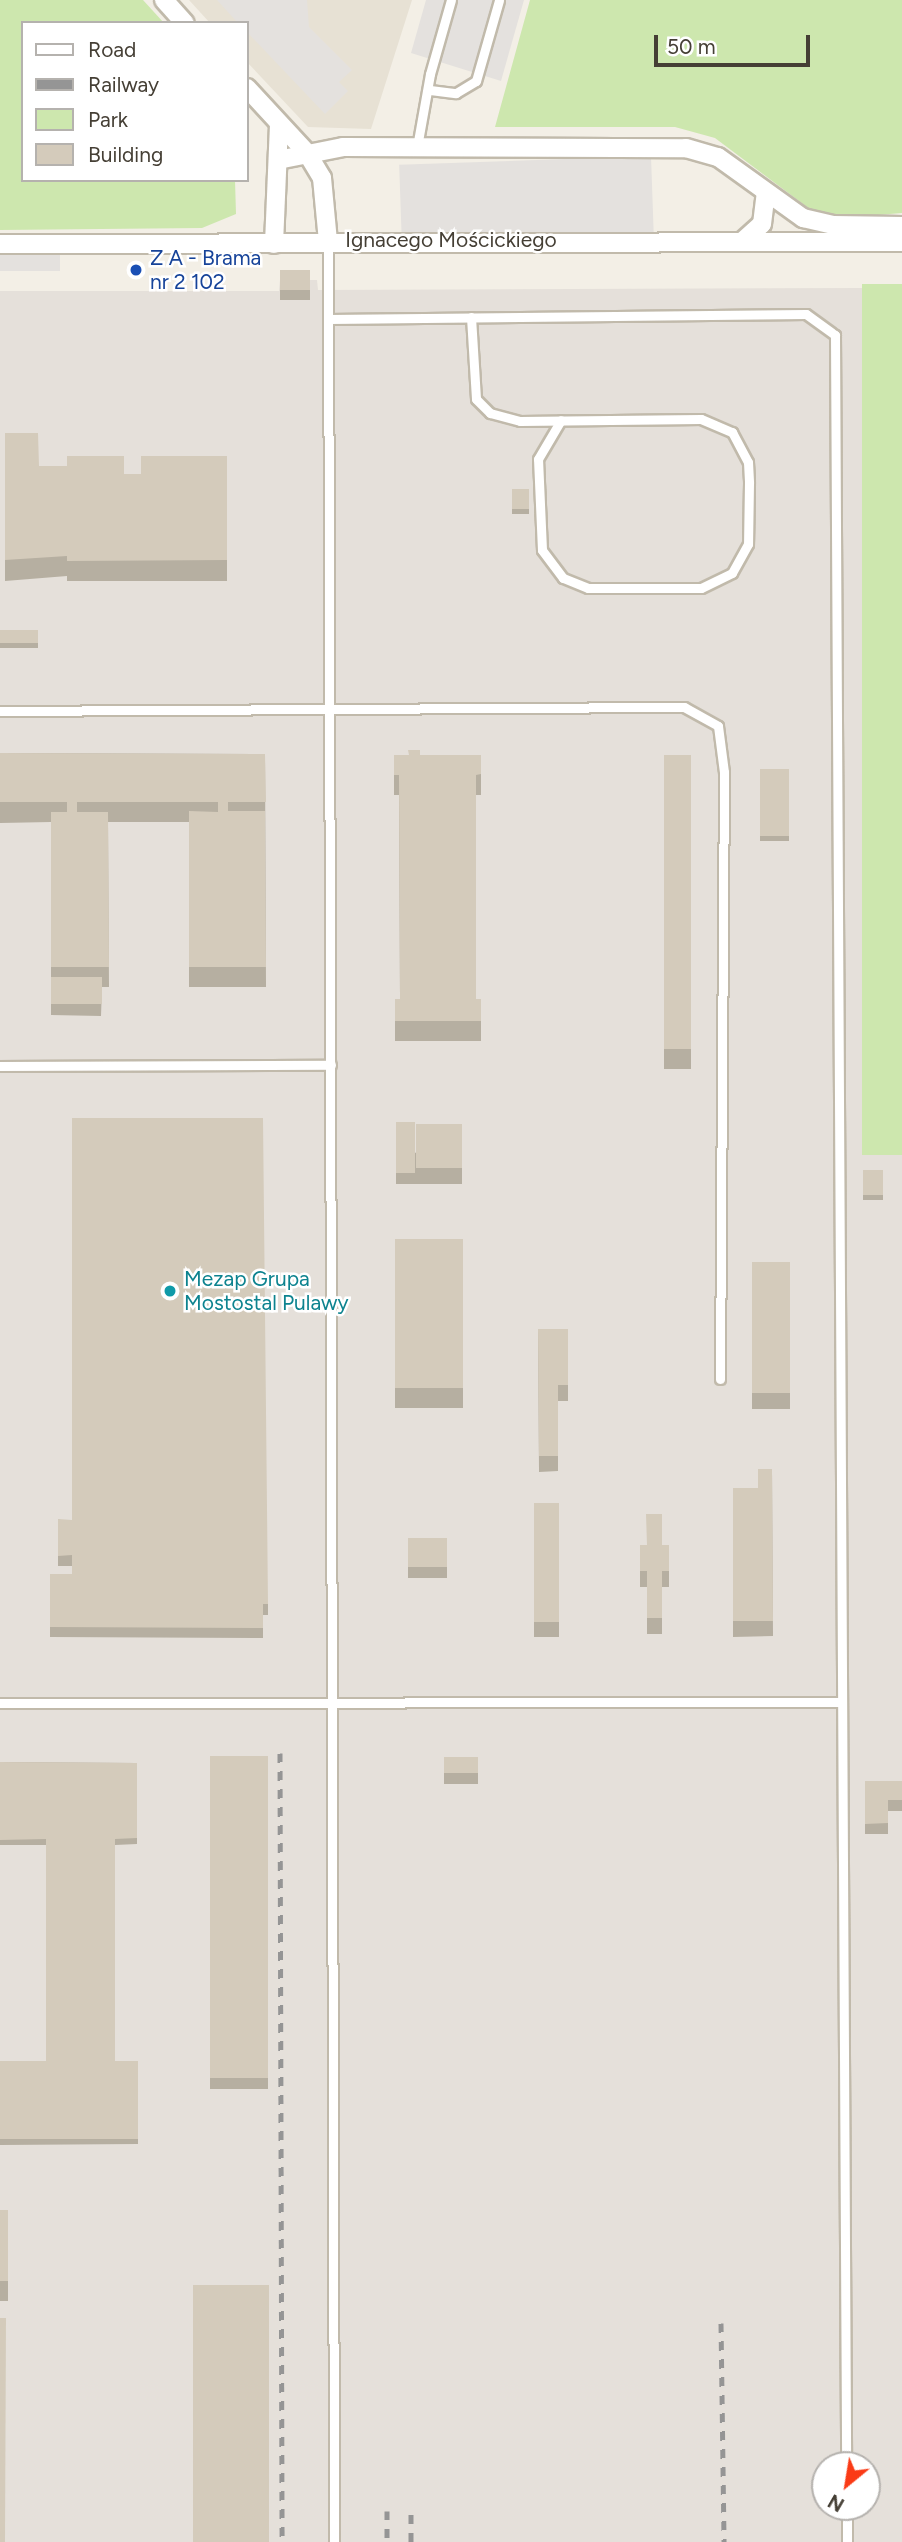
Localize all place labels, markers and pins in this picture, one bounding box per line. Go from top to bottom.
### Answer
place label: Z A - Brama nr 2 102 [150,245,261,295]
marker: Z A - Brama nr 2 102 [128,262,144,278]
place label: Mezap Grupa Mostostal Pulawy [184,1266,348,1316]
marker: Mezap Grupa Mostostal Pulawy [162,1283,178,1299]

